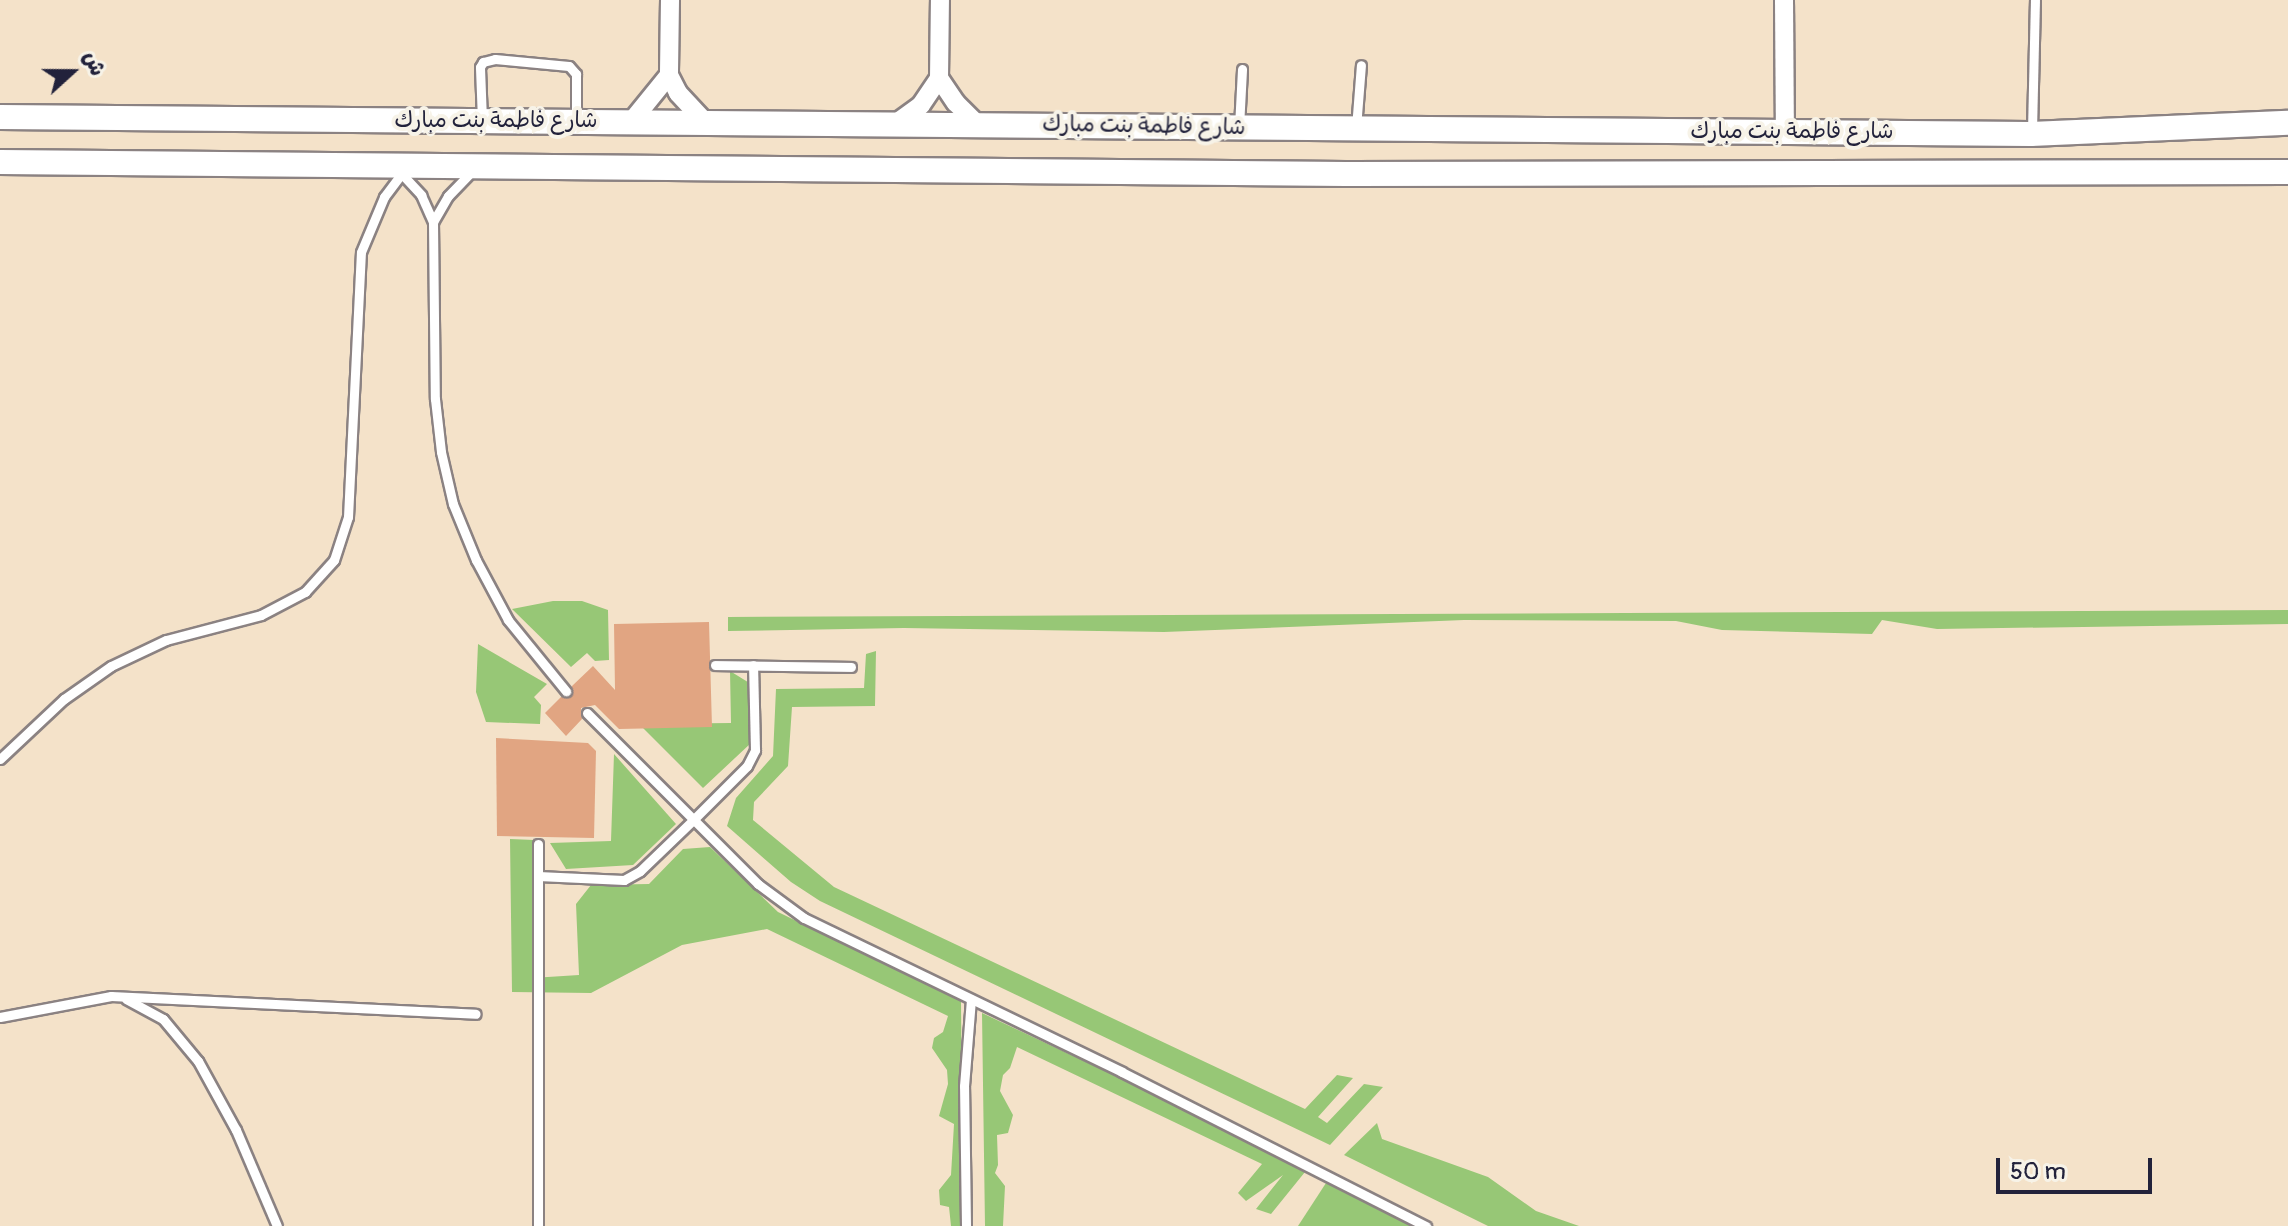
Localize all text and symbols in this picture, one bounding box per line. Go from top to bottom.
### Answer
north arrow [32,32,112,112]
text: ش [77,47,112,80]
street label: شارع فاطمة بنت مبارك [394,108,598,134]
street label: شارع فاطمة بنت مبارك [1042,111,1246,141]
street label: شارع فاطمة بنت مبارك [1690,119,1894,145]
scale bar [2000,1142,2156,1192]
text: 50 m [2010,1157,2066,1186]

